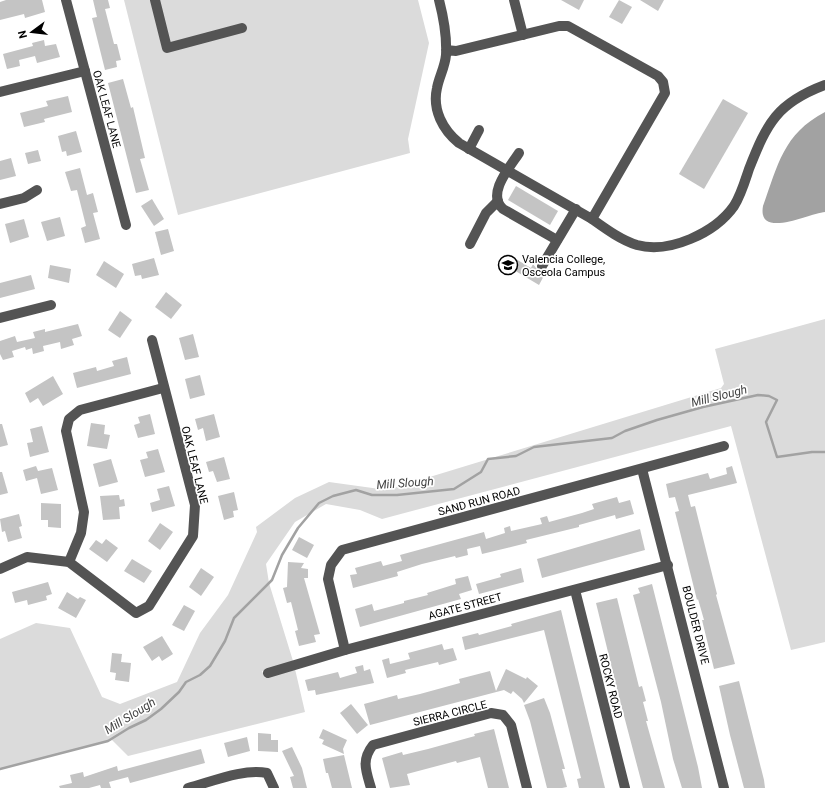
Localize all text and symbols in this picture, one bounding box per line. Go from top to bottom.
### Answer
north arrow [12,12,52,52]
text: N [15,29,30,40]
street label: OAK LEAF LANE [90,69,123,149]
place label: Valencia College, Osceola Campus [522,253,606,279]
school or university icon: Valencia College, Osceola Campus [497,254,519,276]
water label: Mill Slough [689,382,749,410]
street label: OAK LEAF LANE [179,425,210,505]
water label: Mill Slough [376,474,434,492]
street label: SAND RUN ROAD [437,484,522,519]
street label: BOULDER DRIVE [679,584,712,666]
street label: AGATE STREET [427,590,504,623]
street label: ROCKY ROAD [596,652,625,720]
water label: Mill Slough [102,695,158,737]
street label: SIERRA CIRCLE [412,698,488,729]

